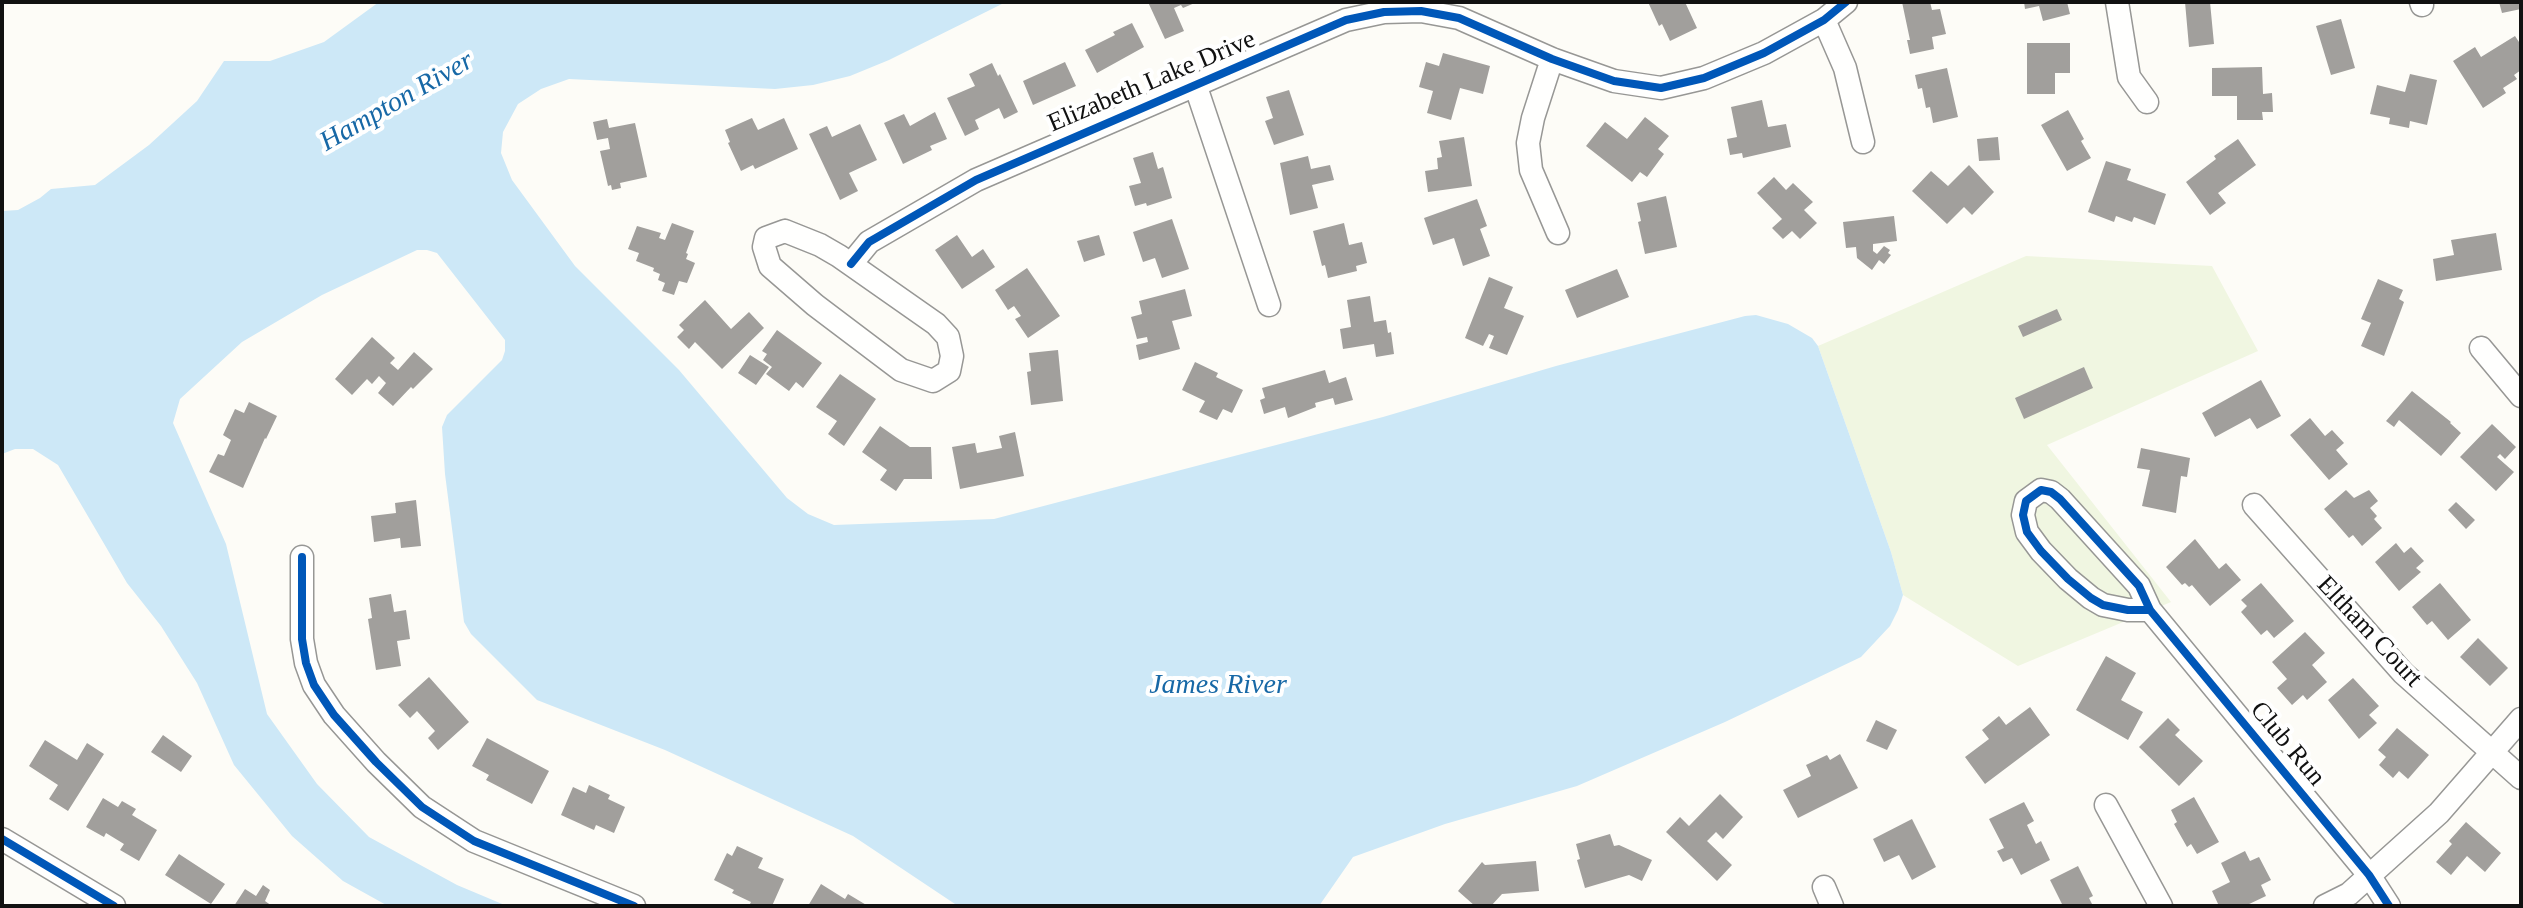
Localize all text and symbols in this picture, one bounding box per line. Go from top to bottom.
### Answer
street label: Elizabeth Lake Drive [1044,24,1260,140]
water label: Hampton River [314,44,480,160]
street label: Eltham Court [2310,570,2428,694]
water label: James River [1149,669,1287,703]
street label: Club Run [2243,696,2331,792]

